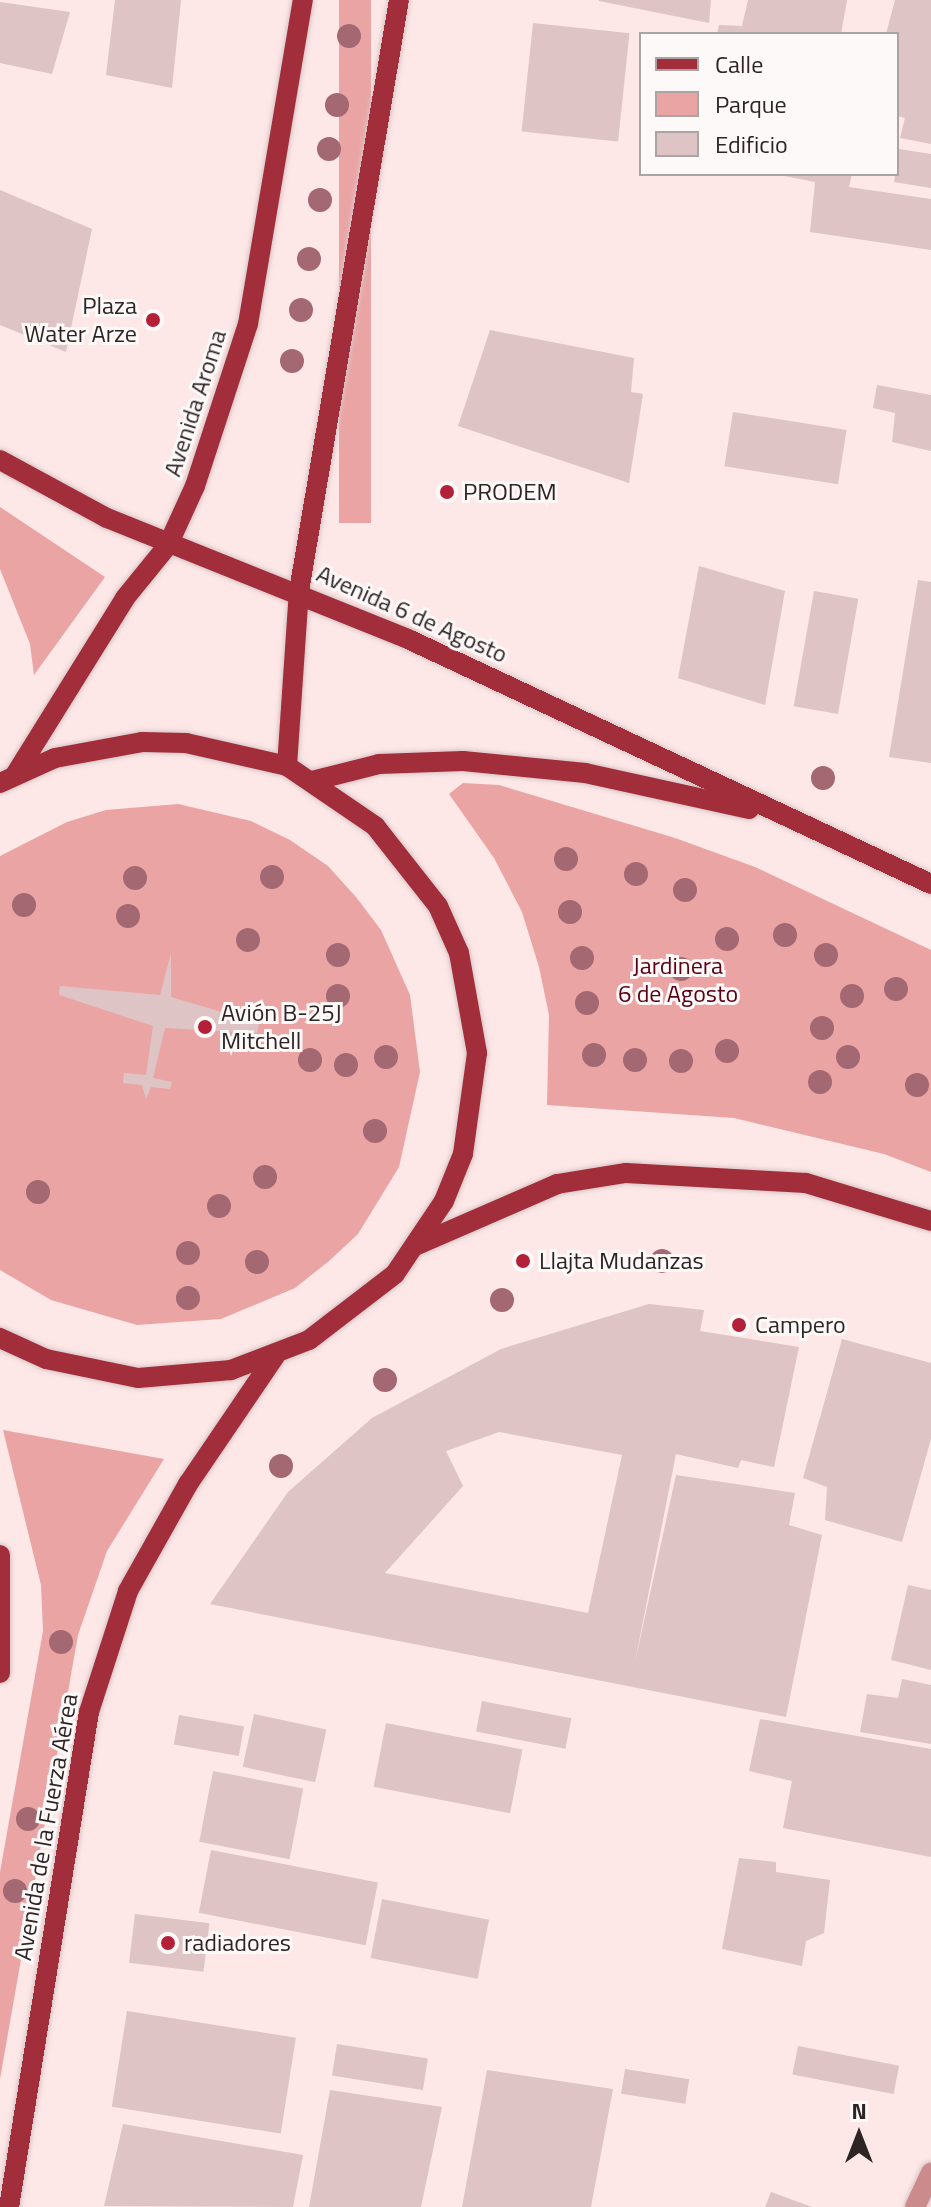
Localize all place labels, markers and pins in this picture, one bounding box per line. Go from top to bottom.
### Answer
place label: Plaza Water Arze [24,292,137,348]
marker: Plaza Water Arze [144,311,162,329]
place label: PRODEM [463,478,557,506]
marker: PRODEM [438,483,456,501]
place label: Avión B-25J Mitchell [221,999,342,1055]
marker: Avión B-25J Mitchell [196,1018,214,1036]
place label: Llajta Mudanzas [539,1247,704,1275]
marker: Llajta Mudanzas [514,1252,532,1270]
place label: Campero [755,1311,846,1339]
marker: Campero [730,1316,748,1334]
place label: radiadores [184,1929,291,1957]
marker: radiadores [159,1934,177,1952]

